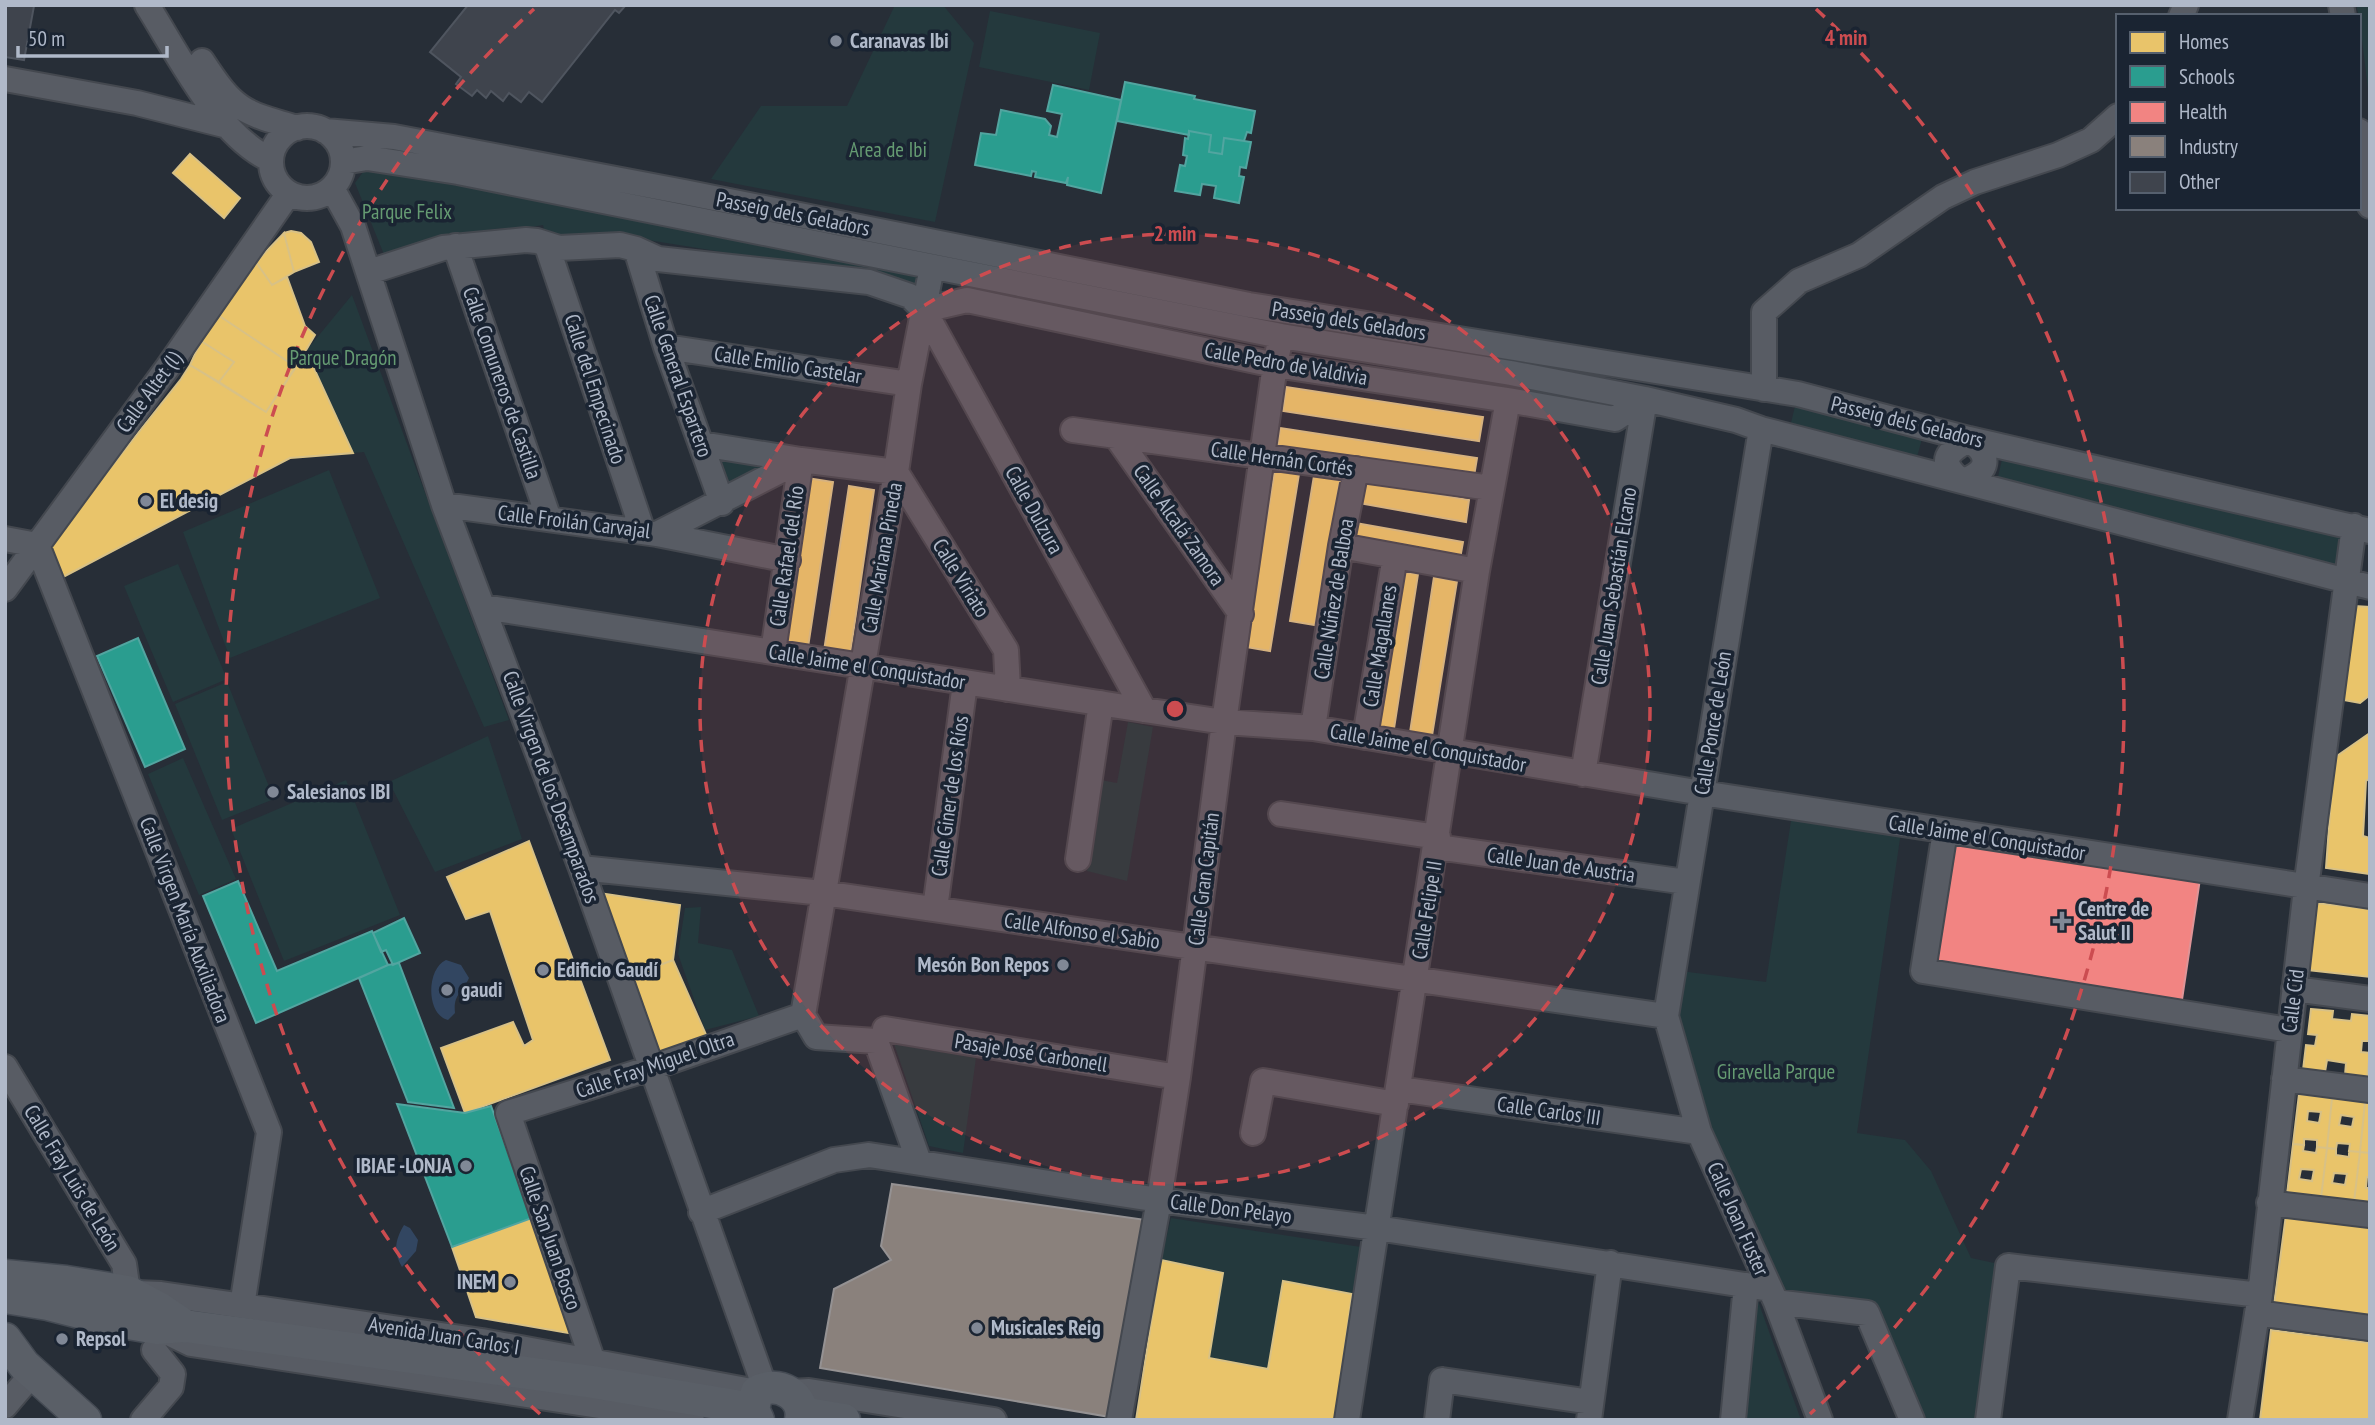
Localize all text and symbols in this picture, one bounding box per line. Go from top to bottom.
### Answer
scale bar [18,14,166,58]
legend [2116,14,2361,210]
text: 4 min [1825,24,1867,51]
text: 50 m [28,25,65,52]
place label: Caranavas Ibi [850,27,949,54]
text: Homes [2179,28,2229,55]
marker: Caranavas Ibi [828,33,844,49]
text: Schools [2179,63,2235,90]
text: Health [2179,98,2227,125]
text: Industry [2179,133,2238,160]
park label: Area de Ibi [849,136,927,163]
text: Other [2179,168,2220,195]
street label: Passeig dels Geladors [714,185,872,242]
park label: Parque Felix [362,198,452,225]
text: 2 min [1154,220,1196,247]
street label: Calle Comuneros de Castilla [457,283,548,482]
street label: Calle General Espartero [638,291,719,461]
street label: Passeig dels Geladors [1270,295,1428,346]
street label: Calle del Empecinado [559,311,632,467]
street label: Calle Pedro de Valdivia [1202,336,1370,391]
street label: Calle Emilio Castelar [712,340,864,390]
park label: Parque Dragón [290,344,396,371]
street label: Calle Altet (l) [110,346,187,438]
street label: Passeig dels Geladors [1828,390,1986,453]
street label: Calle Hernán Cortés [1209,435,1355,482]
street label: Calle Alcalá Zamora [1128,459,1231,591]
street label: Calle Dulzura [999,461,1070,559]
street label: Calle Mariana Pineda [855,480,908,635]
street label: Calle Rafael del Río [763,484,810,628]
street label: Calle Juan Sebastián Elcano [1585,485,1642,687]
place label: El desig [160,487,218,514]
marker: El desig [138,493,154,509]
street label: Calle Froilán Carvajal [496,499,652,544]
street label: Calle Núñez de Balboa [1307,517,1360,681]
street label: Calle Viriato [927,533,996,622]
street label: Calle Magallanes [1357,583,1402,709]
street label: Calle Jaime el Conquistador [767,638,968,695]
street label: Calle Ponce de León [1688,649,1737,797]
street label: Calle Virgen de los Desamparados [497,667,606,907]
centre of rings [1163,697,1187,721]
street label: Calle Giner de los Ríos [925,714,974,878]
street label: Calle Jaime el Conquistador [1328,717,1529,778]
place label: Salesianos IBI [287,778,390,805]
marker: Salesianos IBI [265,784,281,800]
street label: Calle Jaime el Conquistador [1887,809,2088,866]
street label: Calle Gran Capitán [1182,811,1225,947]
street label: Calle Virgen María Auxiliadora [134,813,237,1027]
street label: Calle Juan de Austria [1485,841,1637,888]
street label: Calle Felipe II [1405,859,1448,961]
place label: Centre de Salut II [2078,895,2149,946]
street label: Calle Alfonso el Sabio [1002,906,1162,955]
marker: Centre de Salut II [2052,911,2072,931]
place label: Mesón Bon Repos [917,951,1049,978]
place label: Edificio Gaudí [557,956,658,983]
marker: Mesón Bon Repos [1055,957,1071,973]
marker: Edificio Gaudí [535,962,551,978]
street label: Calle Cid [2275,968,2310,1034]
place label: gaudi [461,976,502,1003]
marker: gaudi [439,982,455,998]
street label: Calle Fray Miguel Oltra [572,1025,738,1104]
street label: Pasaje José Carbonell [953,1027,1109,1078]
park label: Giravella Parque [1717,1058,1835,1085]
street label: Calle Carlos III [1496,1090,1603,1131]
street label: Calle Fray Luis de León [18,1100,127,1256]
place label: IBIAE -LONJA [356,1152,452,1179]
marker: IBIAE -LONJA [458,1158,474,1174]
street label: Calle Joan Fuster [1701,1158,1776,1280]
street label: Calle San Juan Bosco [513,1162,588,1313]
street label: Calle Don Pelayo [1169,1188,1293,1229]
place label: INEM [457,1268,496,1295]
marker: INEM [502,1274,518,1290]
street label: Avenida Juan Carlos I [367,1310,521,1361]
place label: Musicales Reig [991,1314,1101,1341]
marker: Musicales Reig [969,1320,985,1336]
place label: Repsol [76,1325,127,1352]
marker: Repsol [54,1331,70,1347]

